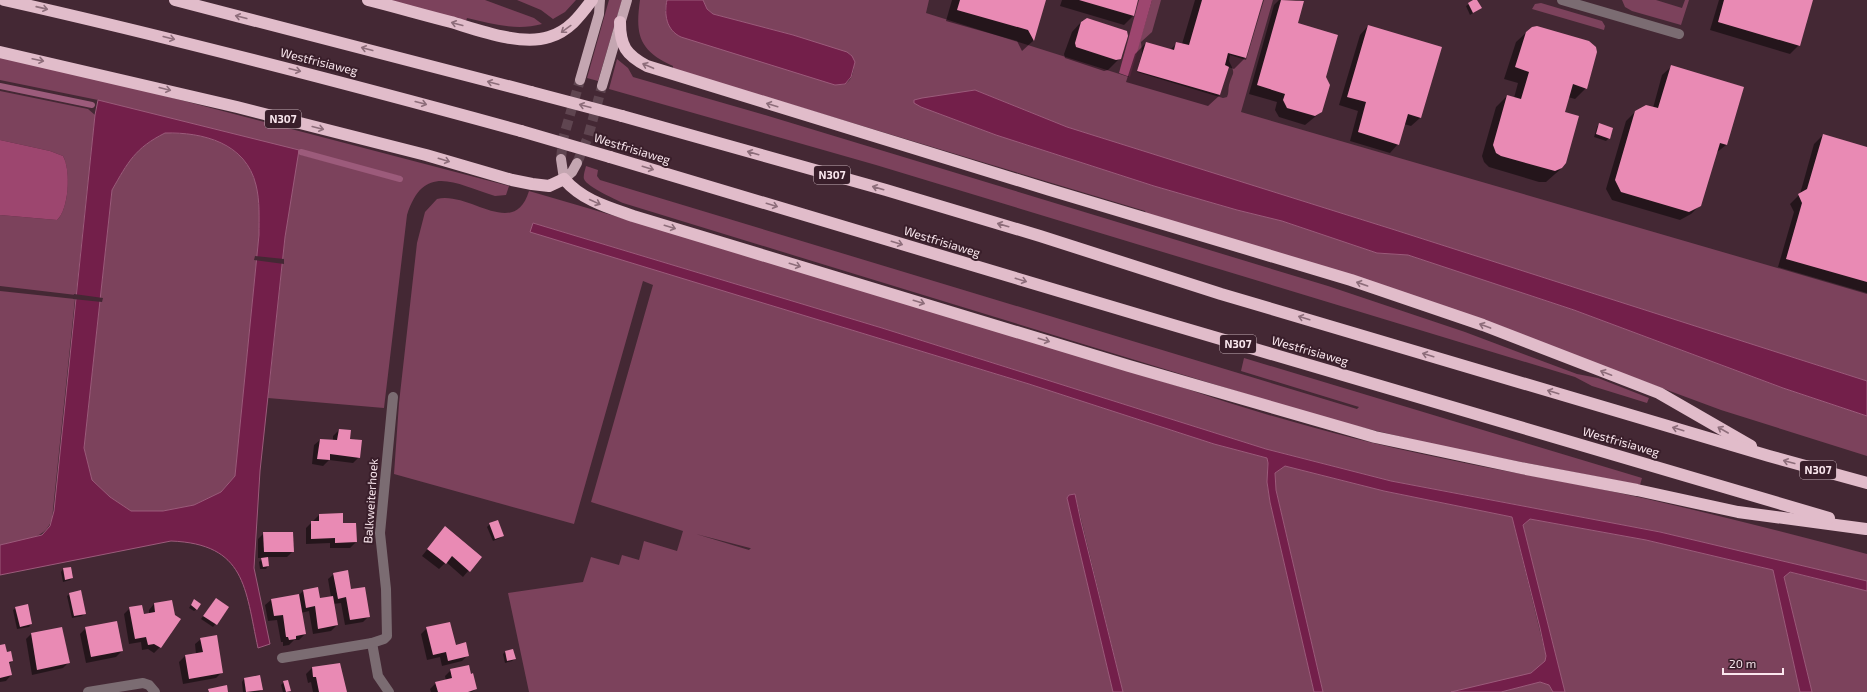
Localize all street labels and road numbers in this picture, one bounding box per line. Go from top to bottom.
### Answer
street label: Westfrisiaweg [279,45,360,77]
road number: N307 [265,110,301,128]
street label: Westfrisiaweg [592,130,673,166]
road number: N307 [814,166,850,184]
street label: Westfrisiaweg [902,223,983,259]
street label: Westfrisiaweg [1270,332,1351,368]
road number: N307 [1220,335,1256,353]
street label: Westfrisiaweg [1581,423,1662,459]
street label: Balkweiterhoek [360,458,380,544]
road number: N307 [1800,461,1836,479]

